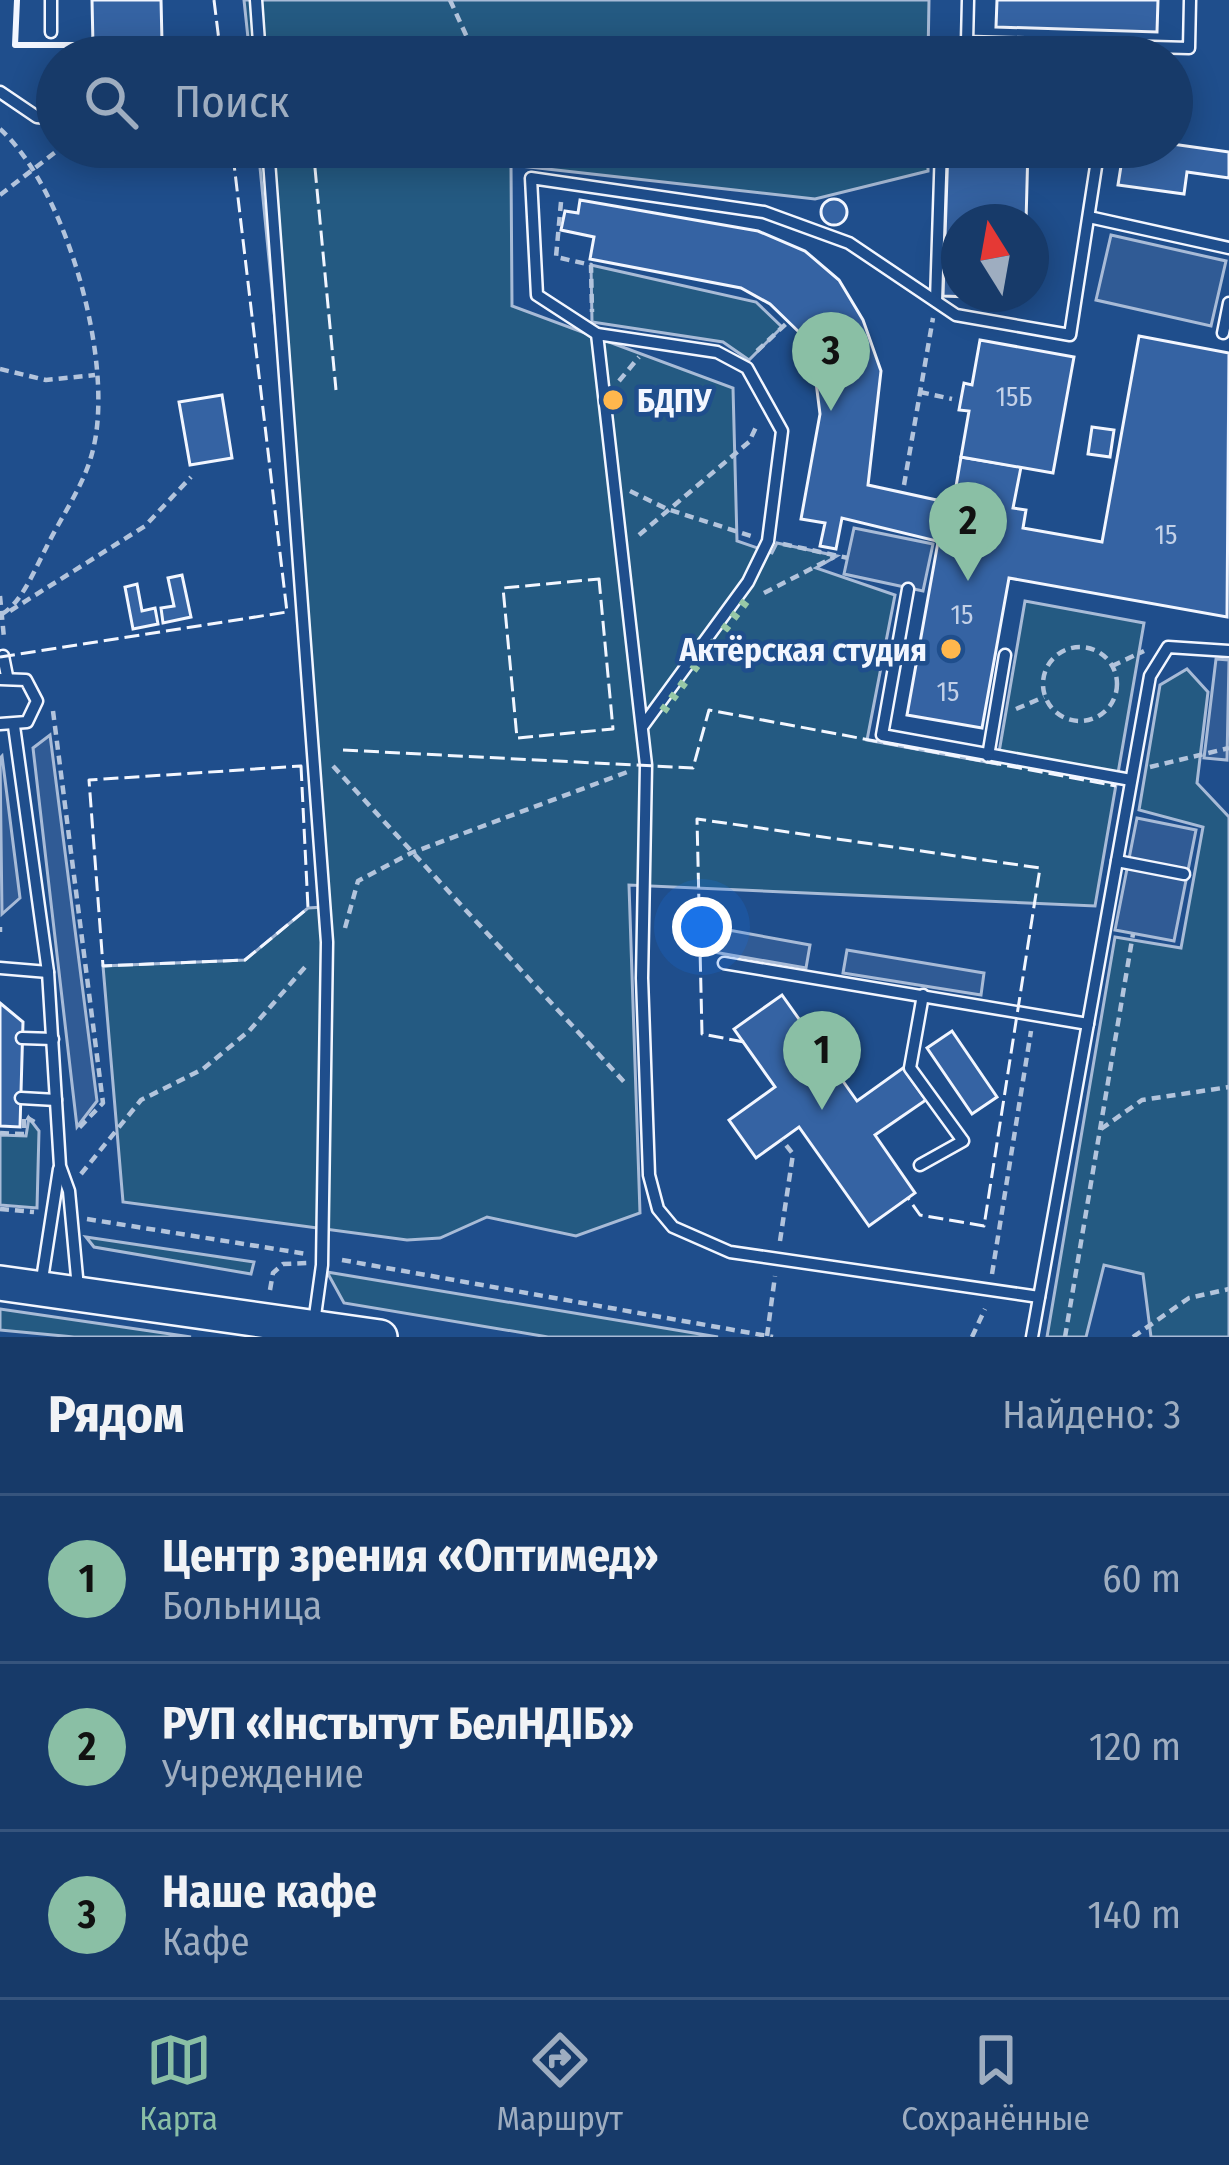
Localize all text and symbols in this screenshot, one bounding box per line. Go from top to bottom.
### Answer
search box [36,36,1193,168]
icon: search [78,69,144,135]
text: Поиск [174,75,289,129]
north arrow [941,204,1049,312]
pin: 3 [792,312,870,411]
place label: БДПУ [637,381,712,421]
house number: 15Б [995,381,1033,413]
marker: БДПУ [600,387,626,413]
pin: 2 [929,482,1007,581]
house number: 15 [1155,519,1177,551]
house number: 15 [951,599,973,631]
place label: Актёрская студия [678,630,927,670]
marker: Актёрская студия [938,636,964,662]
house number: 15 [937,676,959,708]
your location [672,897,732,957]
pin: 1 [783,1011,861,1110]
text: Рядом [48,1384,184,1446]
text: Найдено: 3 [1002,1392,1181,1438]
text: Центр зрения «Оптимед» [162,1529,659,1583]
text: 1 [79,1556,95,1602]
text: 60 m [1102,1556,1181,1602]
text: Больница [162,1583,322,1629]
text: РУП «Інстытут БелНДІБ» [162,1697,634,1751]
text: 2 [78,1724,96,1770]
text: 120 m [1089,1724,1181,1770]
text: Учреждение [162,1751,364,1797]
text: Наше кафе [162,1865,377,1919]
text: 3 [78,1892,96,1938]
text: 140 m [1087,1892,1181,1938]
text: Кафе [162,1919,250,1965]
tab: Карта [139,2027,218,2139]
tab: Маршрут [497,2027,623,2139]
tab: Сохранённые [901,2027,1090,2139]

